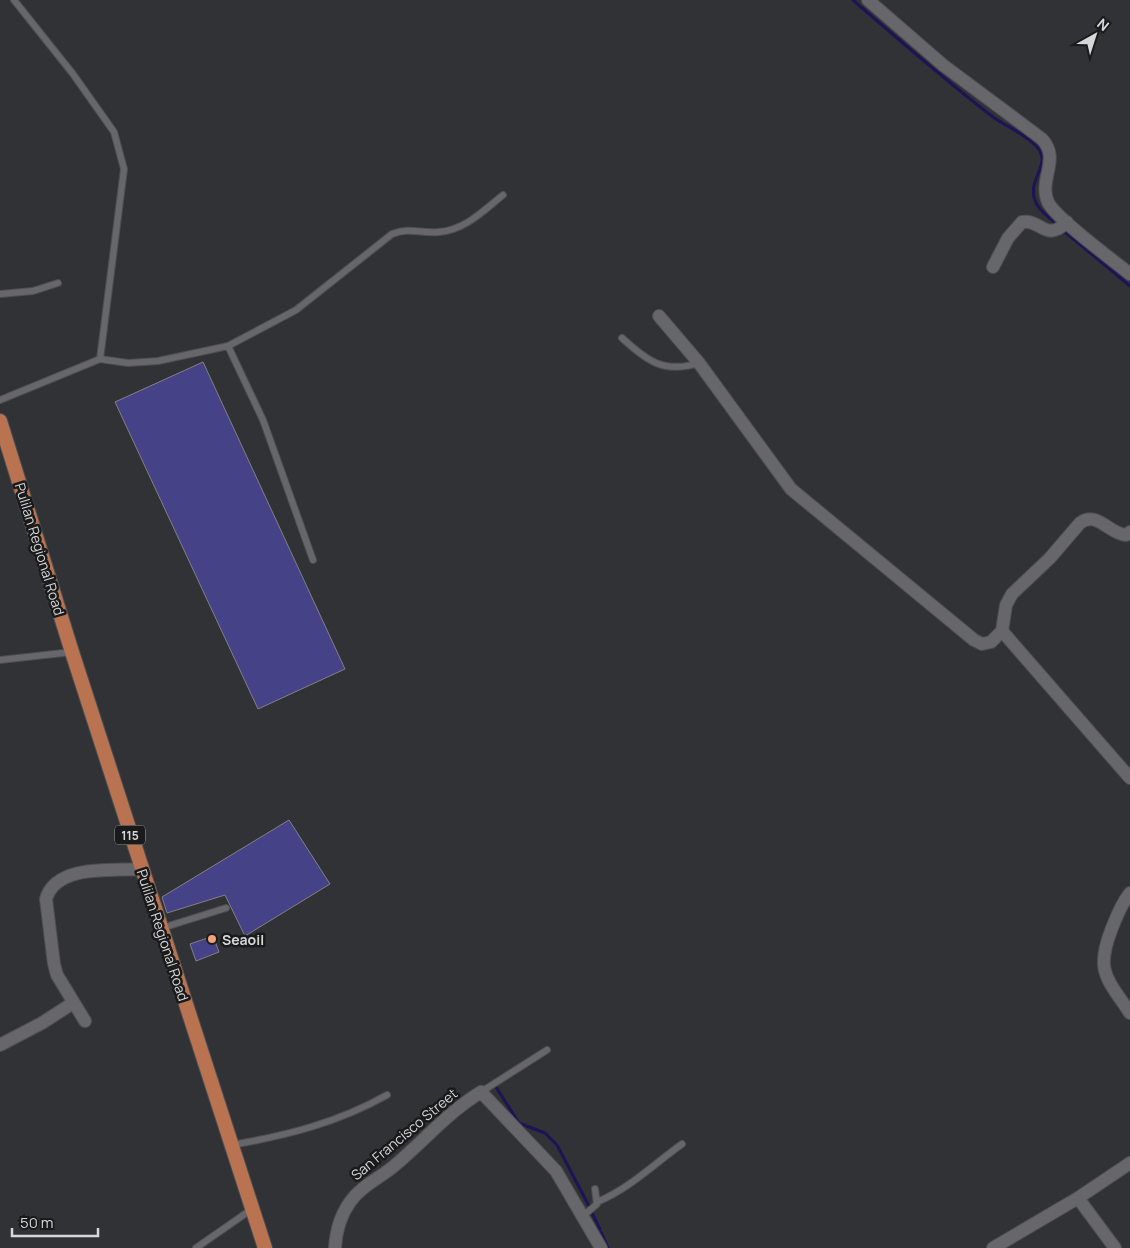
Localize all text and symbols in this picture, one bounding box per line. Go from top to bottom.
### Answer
north arrow [1070,10,1120,60]
text: N [1094,14,1113,35]
street label: Pulilan Regional Road [11,480,69,618]
road number: 115 [115,826,145,844]
street label: Pulilan Regional Road [133,867,193,1003]
place label: Seaoil [222,930,264,949]
marker: Seaoil [206,933,218,945]
street label: San Francisco Street [347,1084,461,1184]
scale bar [12,1206,99,1238]
text: 50 m [20,1212,54,1233]

